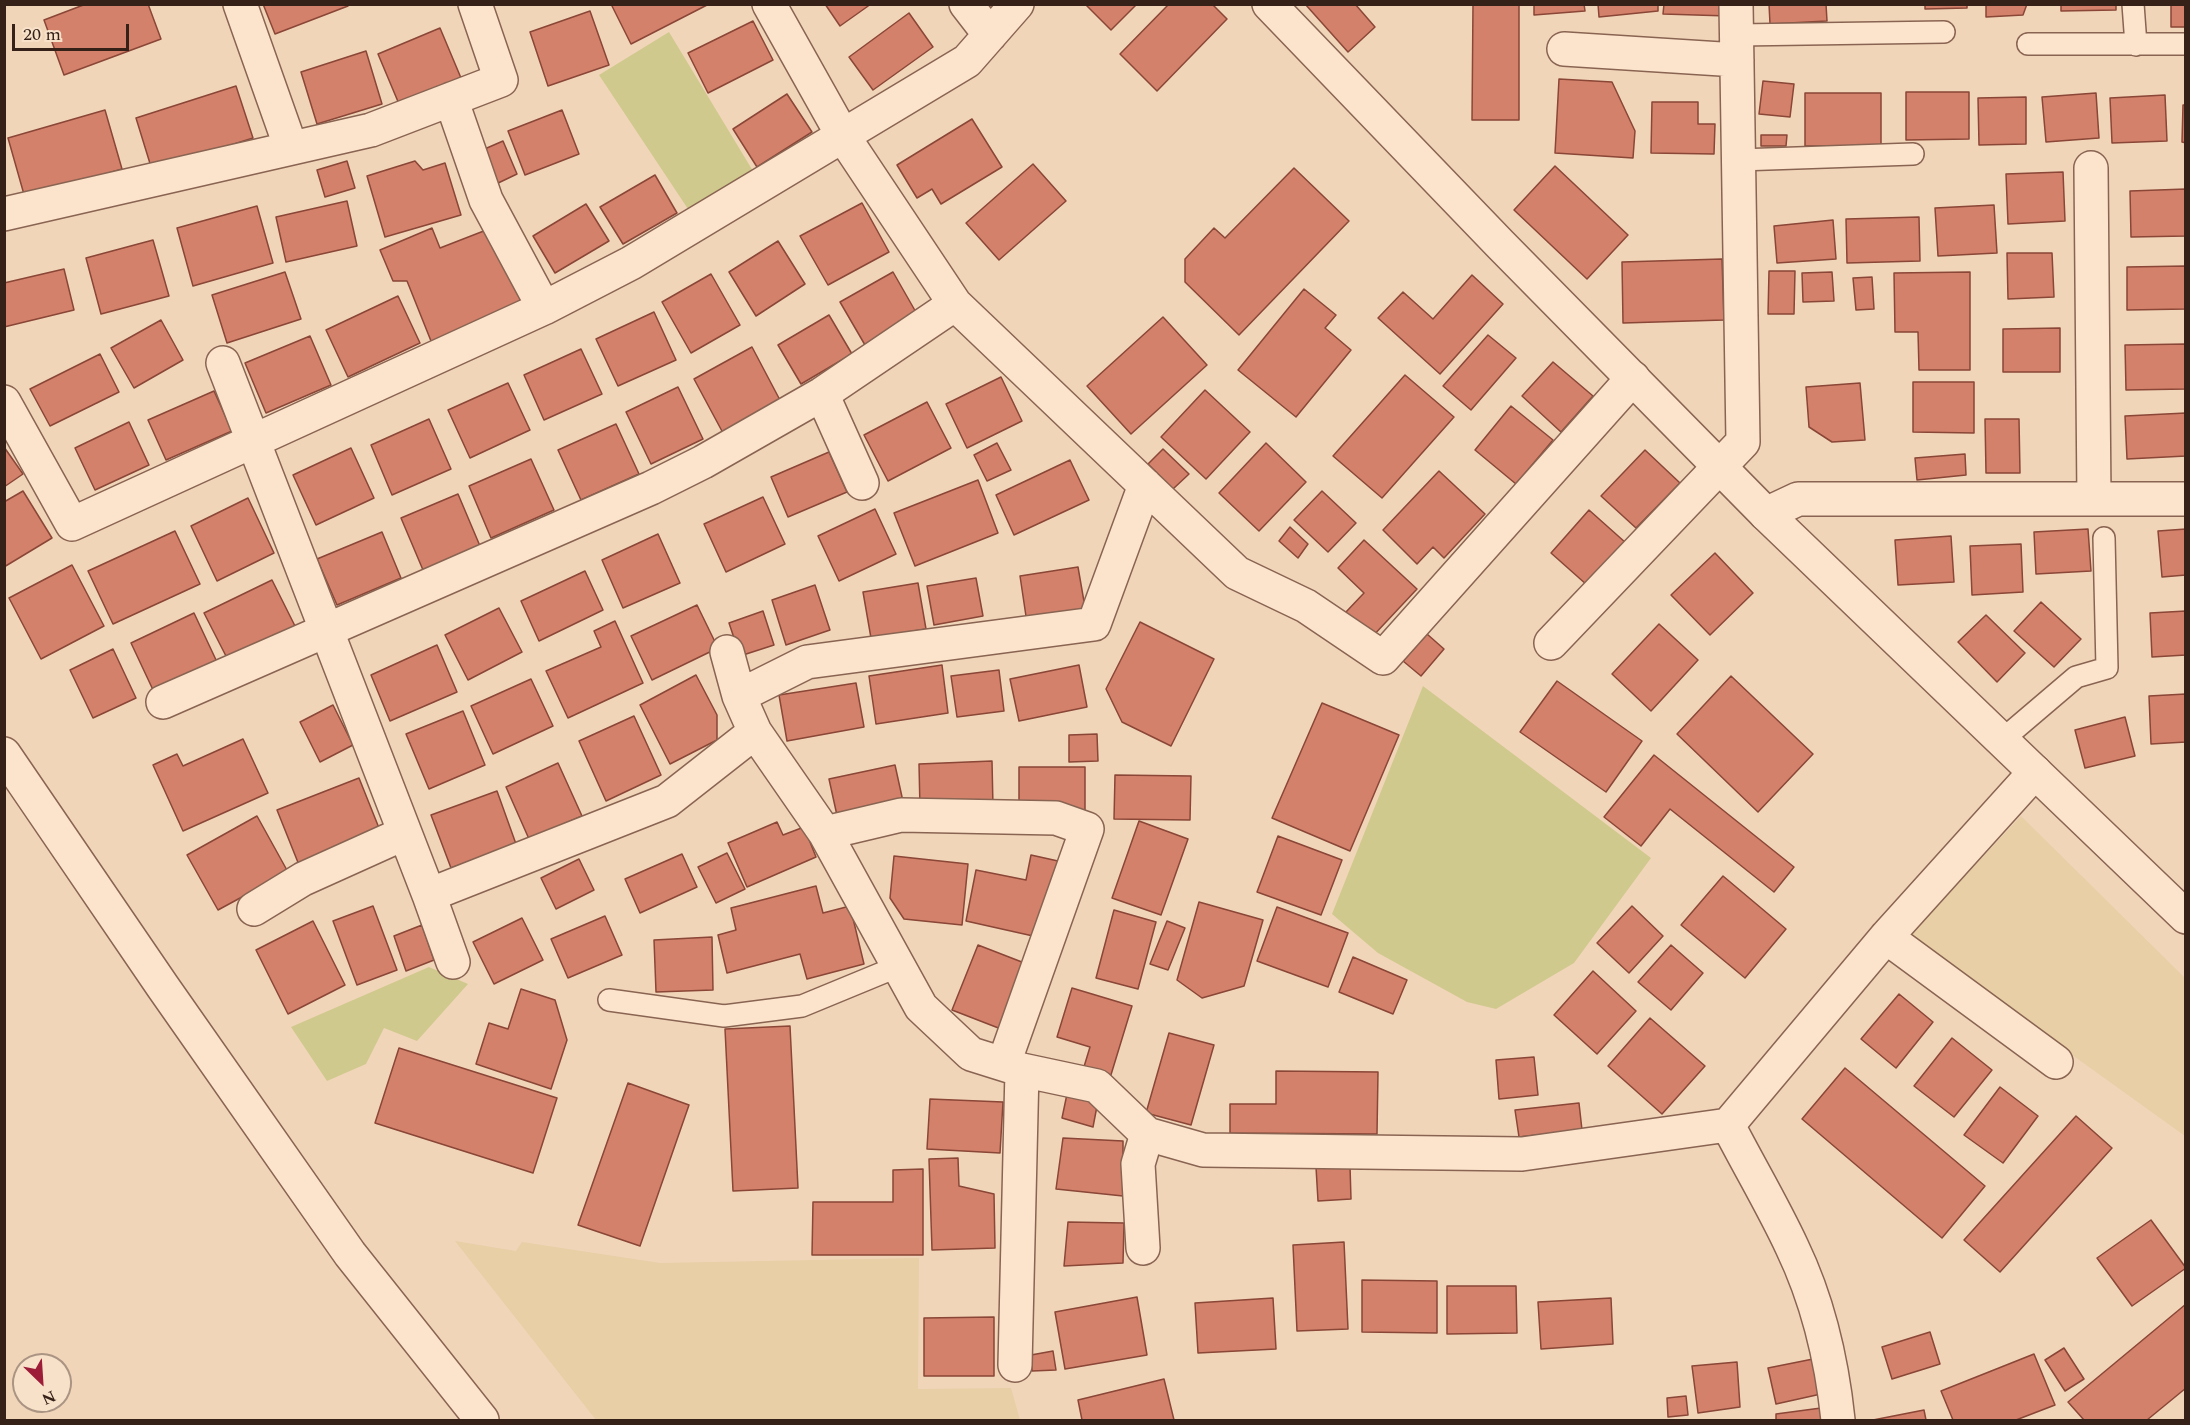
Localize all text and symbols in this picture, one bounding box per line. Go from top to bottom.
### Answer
scale bar [15,12,132,50]
text: 20 m [23,21,61,48]
north arrow [12,1353,72,1413]
text: N [38,1384,60,1411]

